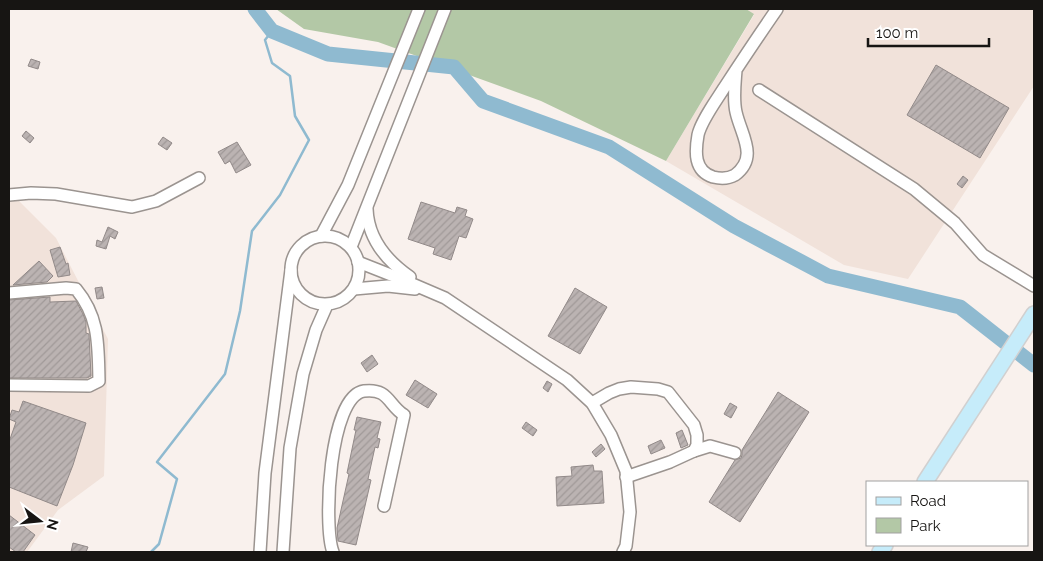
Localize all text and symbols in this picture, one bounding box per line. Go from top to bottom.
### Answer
scale bar [868,15,989,47]
text: 100 m [876,24,918,42]
legend [866,481,1028,546]
text: Road [910,492,946,510]
north arrow [15,496,65,546]
text: N [43,517,62,532]
text: Park [910,517,941,535]

